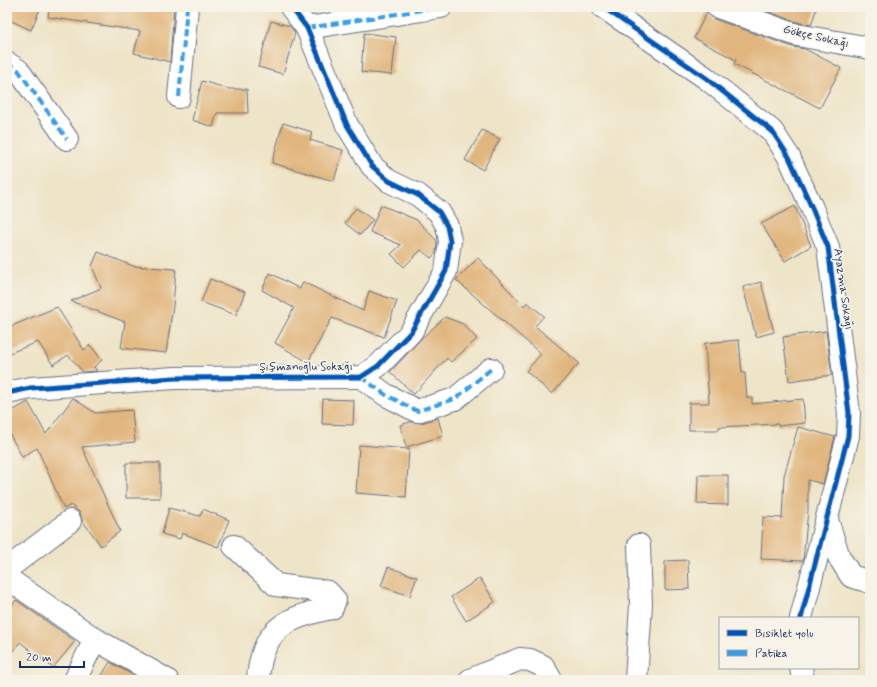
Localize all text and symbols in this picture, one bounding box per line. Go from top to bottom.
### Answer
street label: Gökçe Sokağı [781,22,851,52]
street label: Ayazma Sokağı [829,247,857,331]
street label: Şişmanoğlu Sokağı [259,359,353,375]
legend [719,617,859,669]
text: Bisiklet yolu [755,626,813,642]
scale bar [20,643,84,669]
text: Patika [755,646,788,662]
text: 20 m [26,650,52,666]

